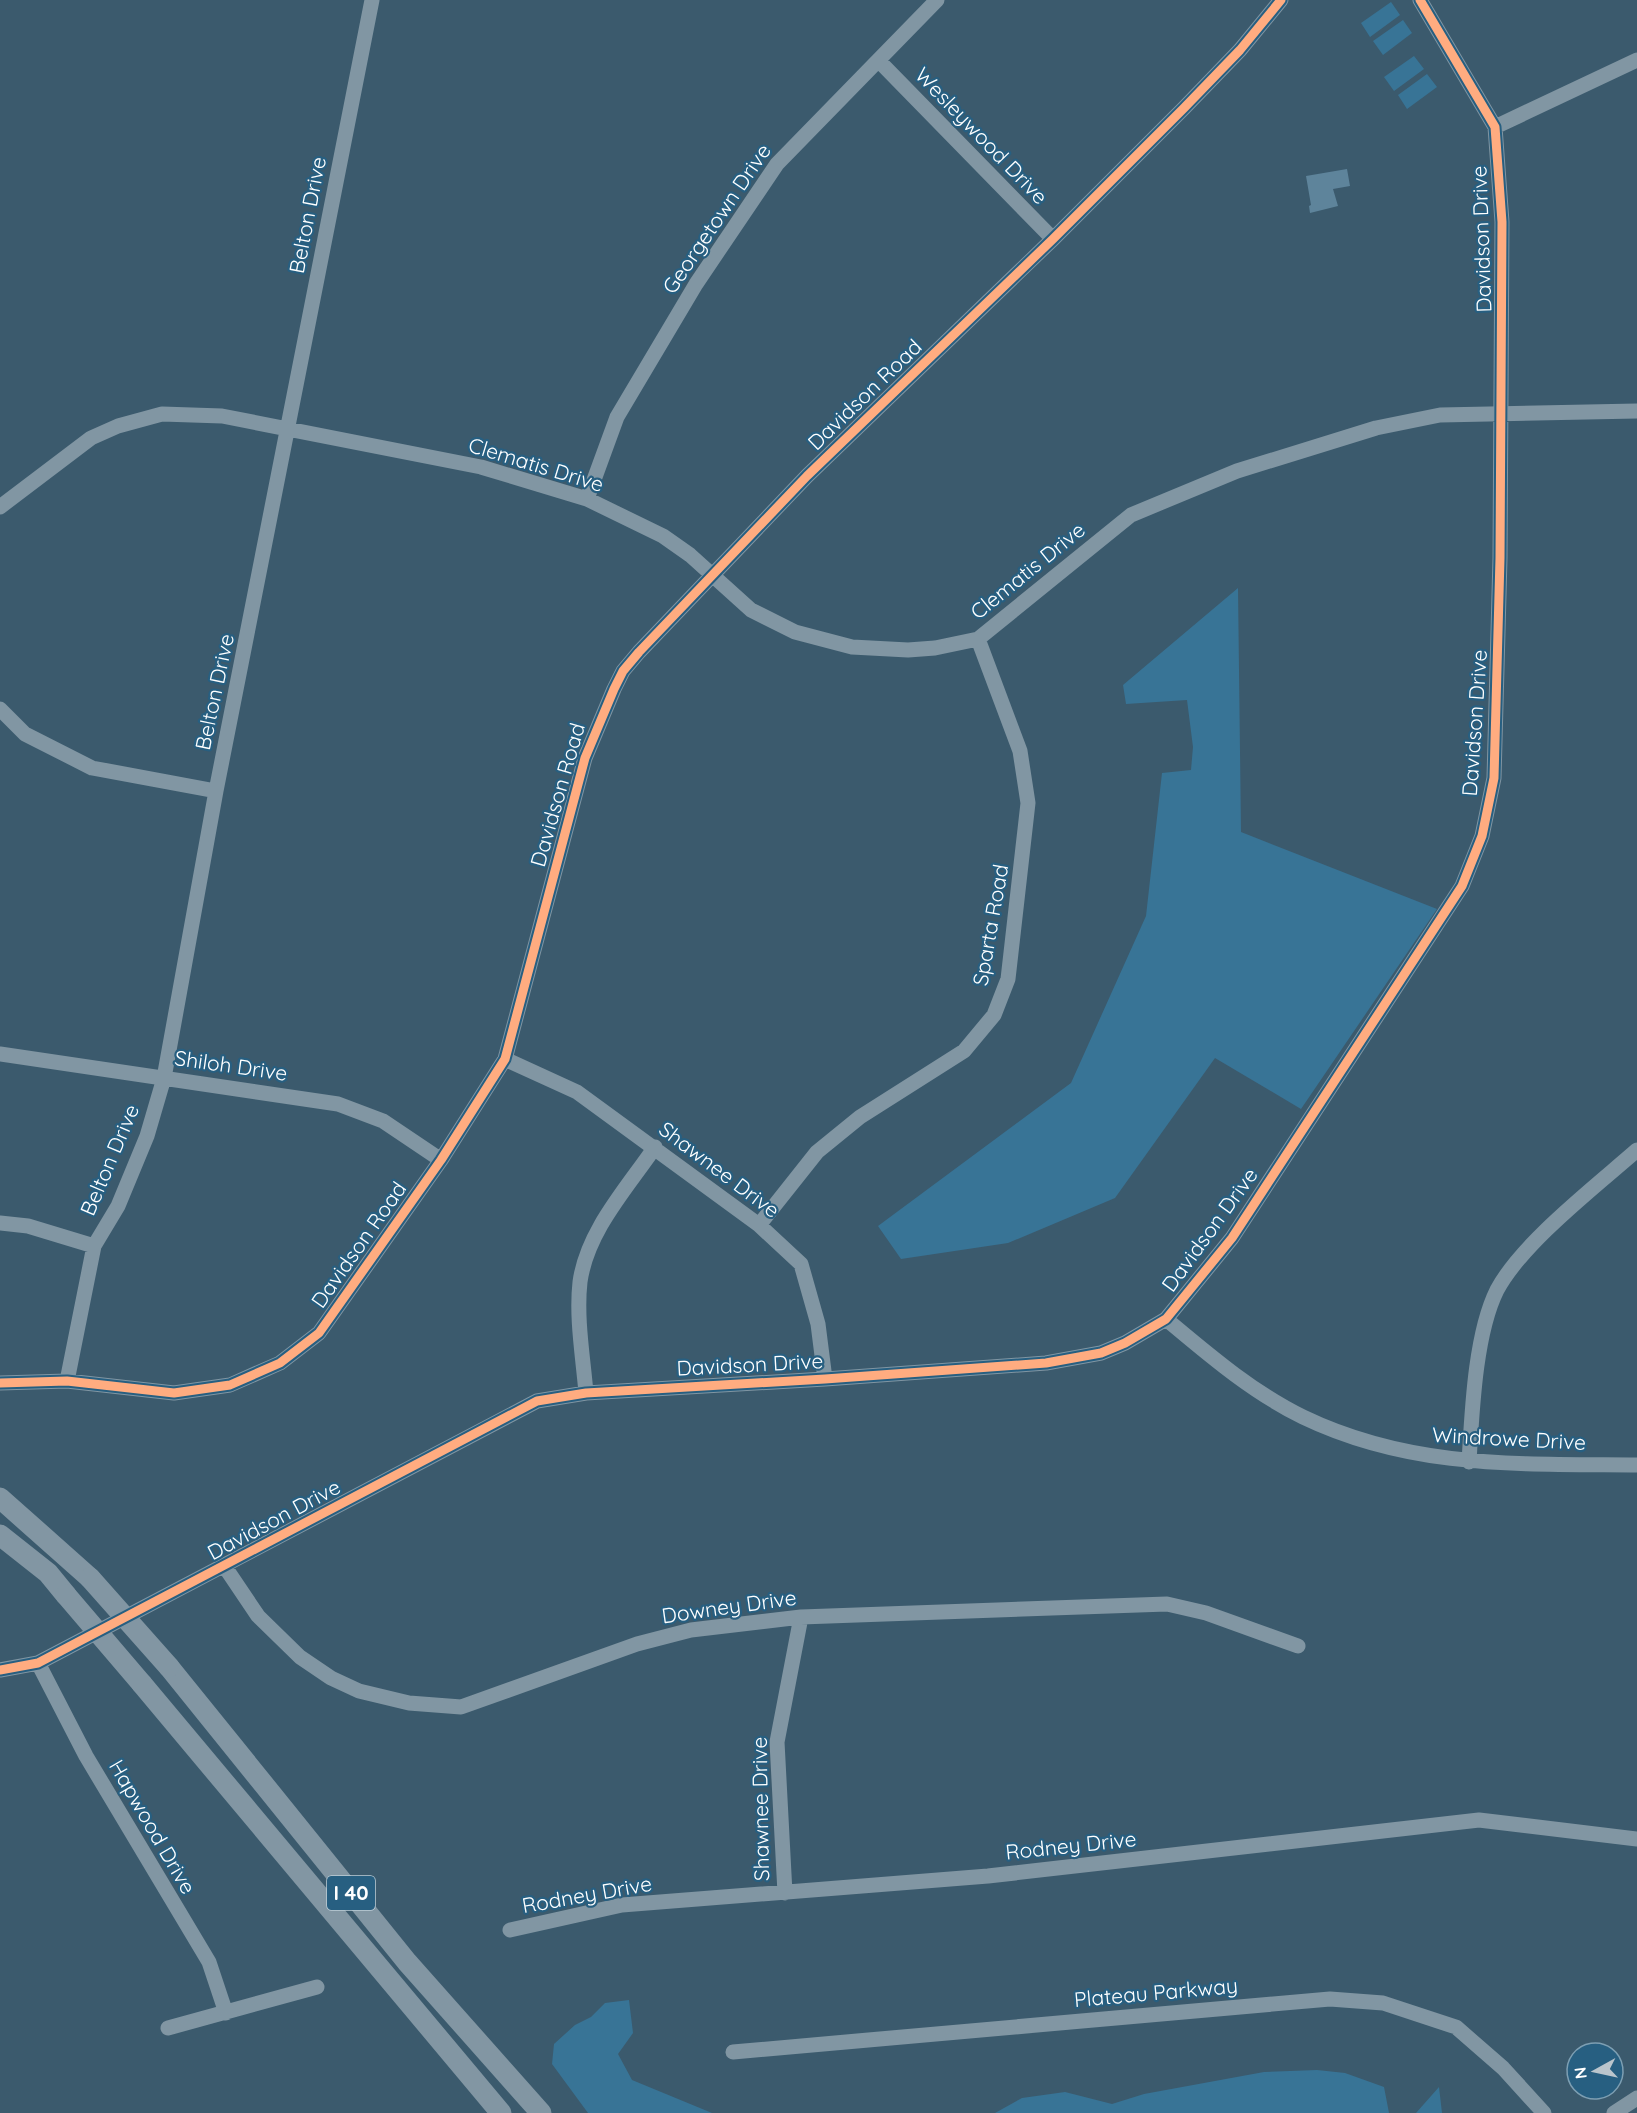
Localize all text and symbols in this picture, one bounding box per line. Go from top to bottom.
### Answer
street label: Wesleywood Drive [910,61,1054,209]
street label: Georgetown Drive [656,138,776,298]
street label: Belton Drive [283,154,331,275]
street label: Davidson Drive [1465,165,1497,313]
street label: Davidson Road [802,333,927,455]
street label: Clematis Drive [466,431,607,497]
street label: Clematis Drive [965,516,1090,624]
street label: Belton Drive [189,631,239,752]
street label: Davidson Drive [1456,649,1492,797]
street label: Davidson Road [524,720,590,870]
street label: Sparta Road [967,862,1013,988]
street label: Shiloh Drive [173,1044,289,1086]
street label: Belton Drive [74,1100,144,1219]
street label: Shawnee Drive [654,1115,785,1223]
street label: Davidson Drive [1156,1162,1263,1296]
street label: Davidson Road [305,1176,411,1313]
street label: Davidson Drive [676,1347,824,1381]
street label: Windrowe Drive [1432,1421,1587,1455]
street label: Davidson Drive [203,1473,344,1565]
street label: Downey Drive [660,1584,798,1628]
street label: Shawnee Drive [746,1737,774,1881]
street label: Hapwood Drive [104,1755,202,1898]
street label: Rodney Drive [1004,1825,1138,1865]
street label: Rodney Drive [520,1870,654,1918]
road number: I 40 [327,1876,375,1910]
street label: Plateau Parkway [1073,1972,1239,2012]
north arrow [1565,2041,1625,2101]
text: N [1569,2066,1591,2080]

